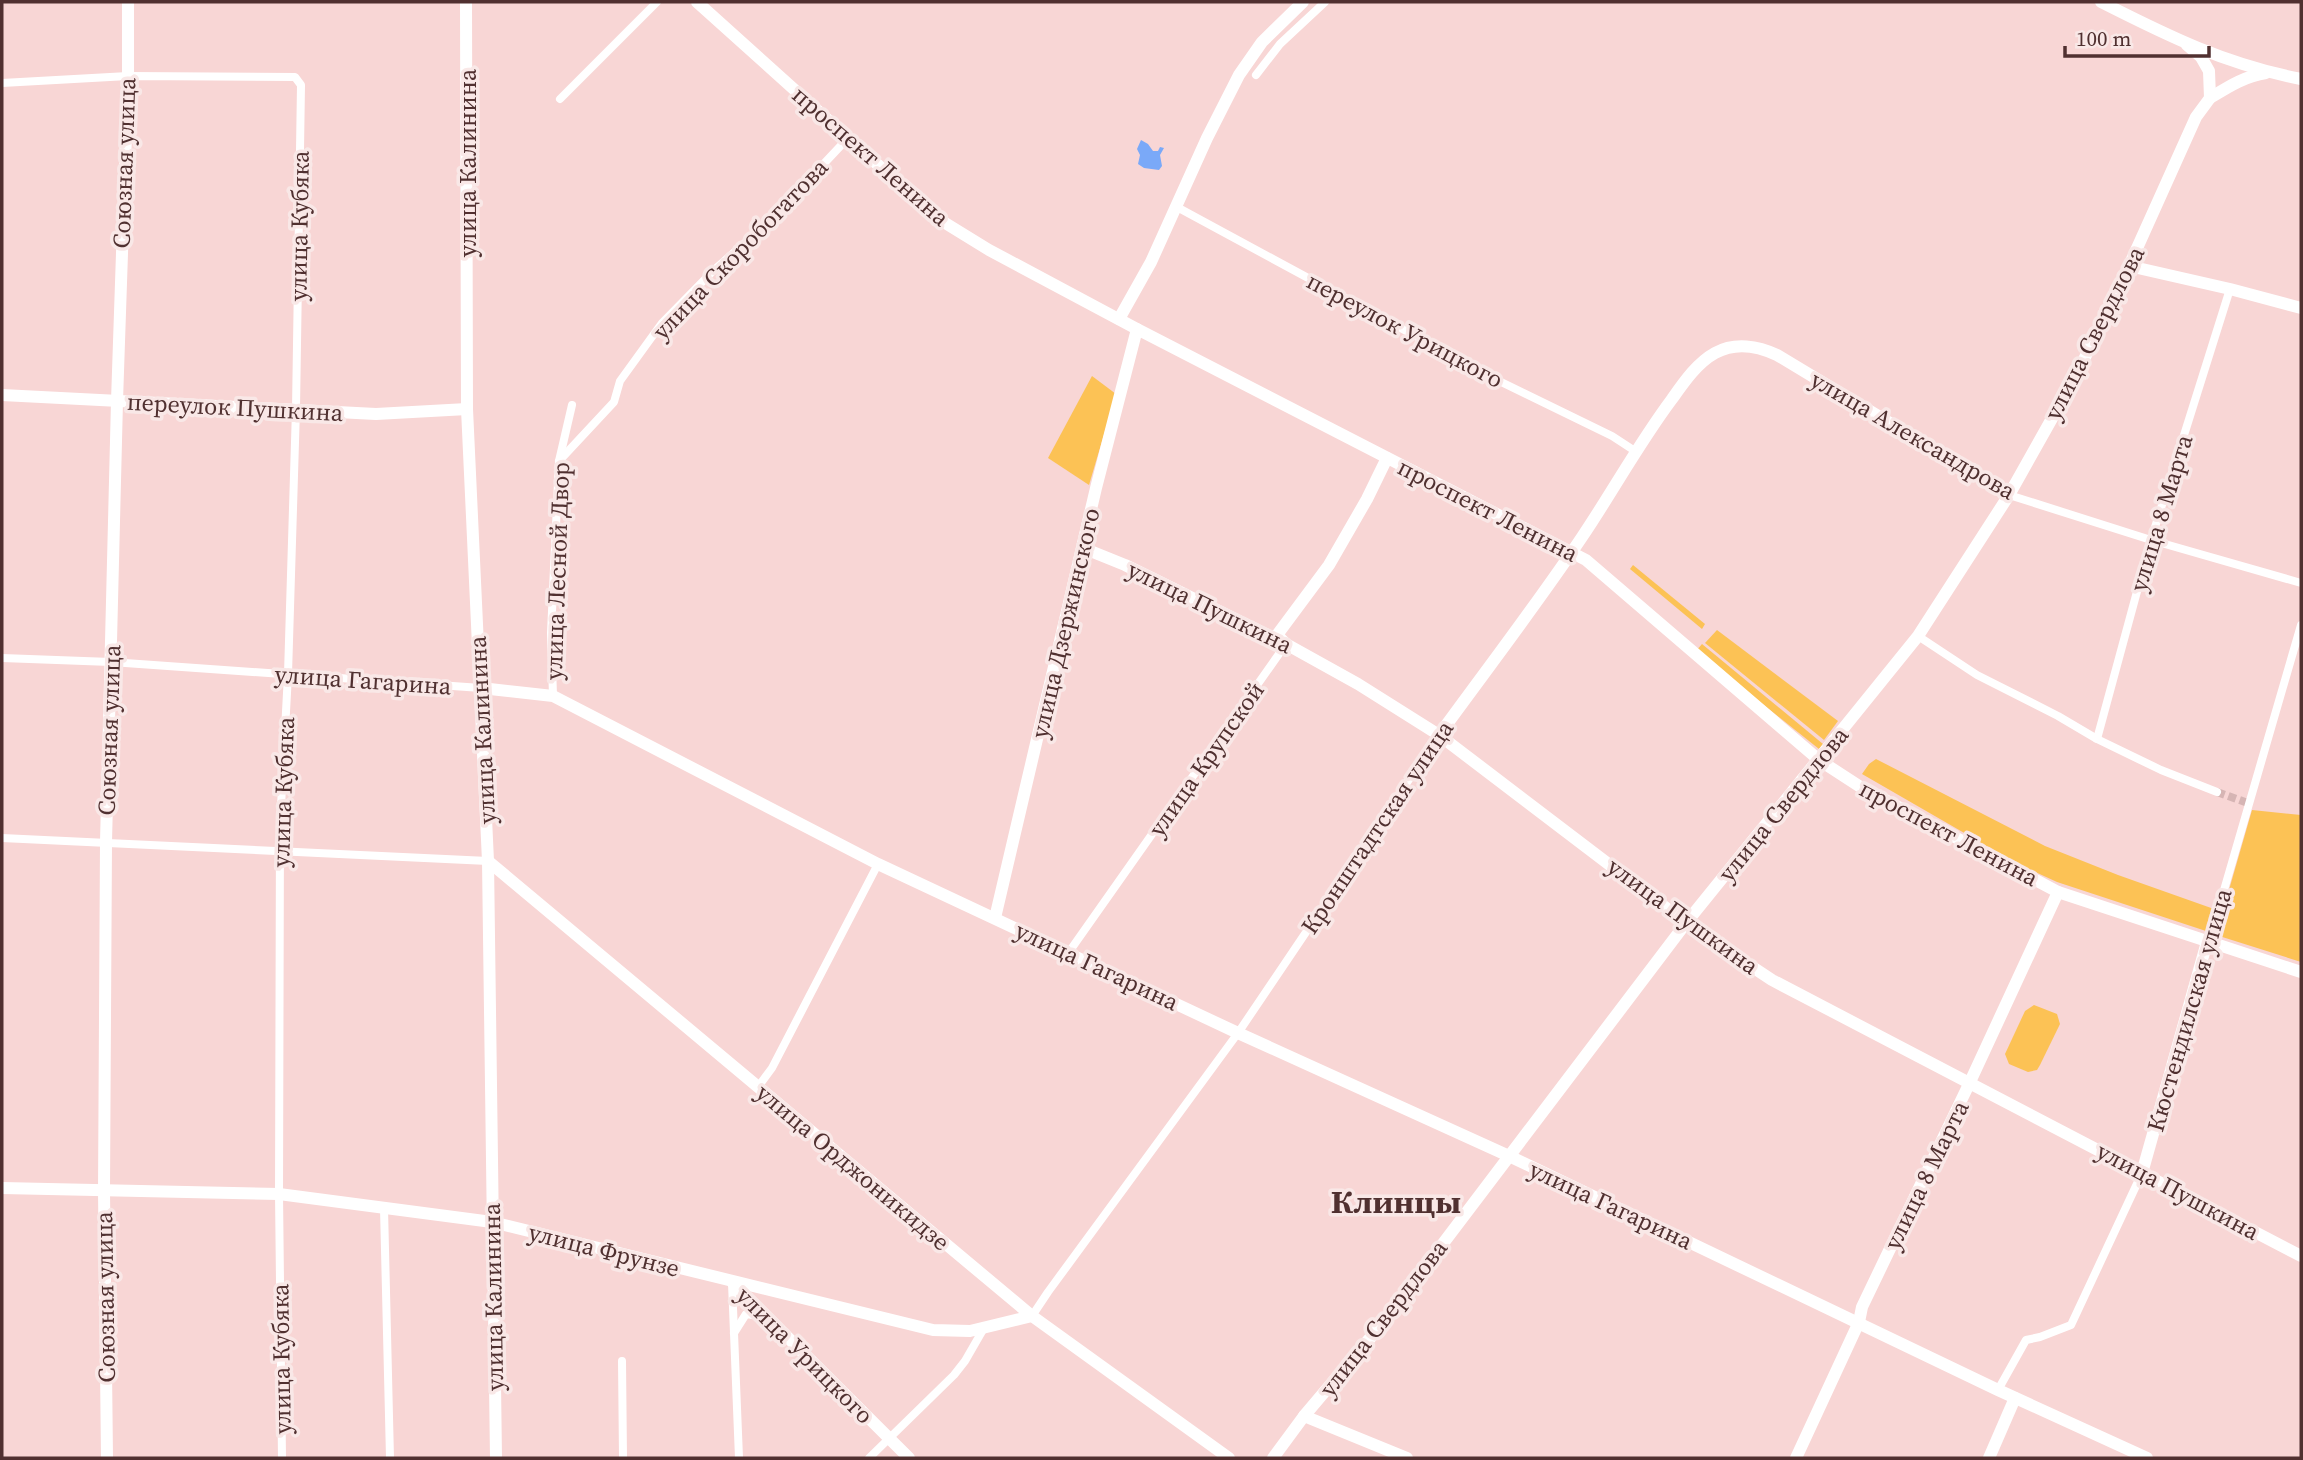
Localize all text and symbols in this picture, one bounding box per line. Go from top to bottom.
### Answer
scale bar [2065,14,2208,58]
text: 100 m [2076,24,2131,53]
street label: улица Калинина [451,68,484,257]
street label: Союзная улица [105,76,144,249]
street label: проспект Ленина [785,78,957,234]
street label: улица Кубяка [281,150,317,302]
street label: улица Скоробогатова [645,151,836,347]
street label: улица Свердлова [2036,240,2152,426]
street label: переулок Урицкого [1301,264,1509,396]
street label: улица Александрова [1804,363,2022,508]
street label: переулок Пушкина [126,385,345,429]
street label: улица 8 Марта [2121,430,2201,596]
street label: проспект Ленина [1392,450,1585,570]
street label: улица Лесной Двор [537,461,577,681]
street label: улица Дзержинского [1022,505,1108,741]
street label: улица Пушкина [1122,553,1299,662]
street label: улица Калинина [461,634,503,825]
street label: Союзная улица [90,643,129,816]
street label: улица Гагарина [274,657,453,703]
street label: улица Крупской [1140,675,1272,843]
street label: Кронштадтская улица [1293,713,1461,940]
street label: улица Кубяка [264,715,302,868]
street label: улица Свердлова [1710,719,1856,889]
street label: проспект Ленина [1854,772,2045,895]
street label: улица Пушкина [1600,850,1766,983]
street label: Кюстендилская улица [2138,884,2240,1136]
street label: улица Гагарина [1010,914,1185,1019]
street label: улица Орджоникидзе [749,1076,957,1258]
street label: улица 8 Марта [1876,1094,1977,1255]
street label: улица Пушкина [2091,1134,2266,1248]
street label: улица Гагарина [1524,1153,1699,1258]
district label: Клинцы [1331,1180,1461,1224]
street label: улица Калинина [475,1202,511,1391]
street label: Союзная улица [87,1210,123,1383]
street label: улица Фрунзе [525,1215,683,1285]
street label: улица Свердлова [1311,1232,1455,1403]
street label: улица Урицкого [729,1279,881,1431]
street label: улица Кубяка [263,1283,299,1435]

